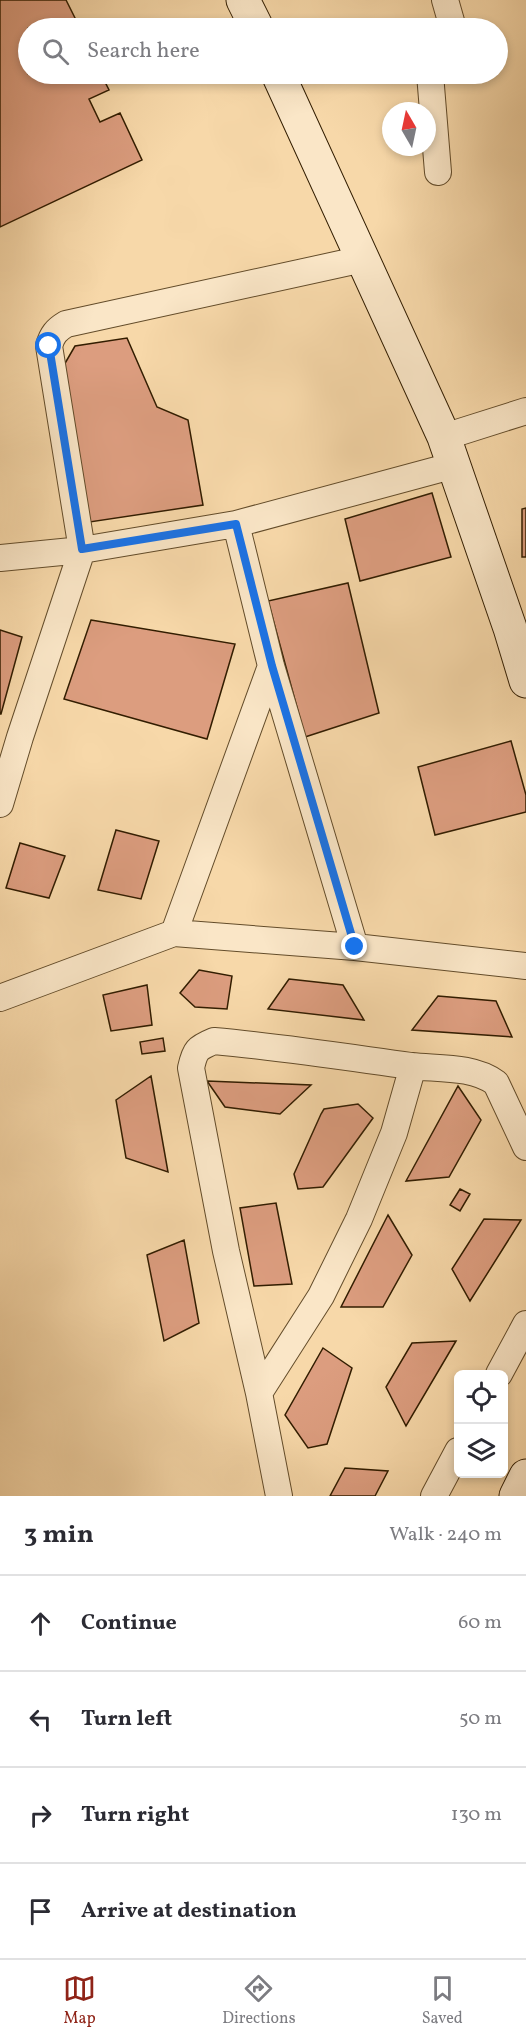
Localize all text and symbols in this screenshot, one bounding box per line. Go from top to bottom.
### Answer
search box [18,18,508,84]
icon: search [39,35,72,68]
text: Search here [87,36,200,67]
north arrow [382,102,436,156]
route start [35,332,61,358]
route end [341,933,367,959]
map controls [454,1370,508,1478]
button: locate [454,1370,508,1424]
button: layers [454,1424,508,1478]
text: 3 min [24,1517,94,1553]
text: Walk · 240 m [389,1521,502,1549]
icon: ahead [24,1607,57,1640]
text: Continue [81,1608,177,1639]
text: 60 m [458,1609,502,1637]
icon: left [24,1703,57,1736]
text: Turn left [81,1704,172,1735]
text: 50 m [459,1705,502,1733]
icon: right [24,1799,57,1832]
text: Turn right [81,1800,189,1831]
text: 130 m [451,1801,502,1829]
icon: arrive [24,1895,57,1928]
text: Arrive at destination [81,1896,297,1927]
tab: Map [63,1972,96,2030]
tab: Directions [222,1972,296,2030]
tab: Saved [422,1972,463,2030]

